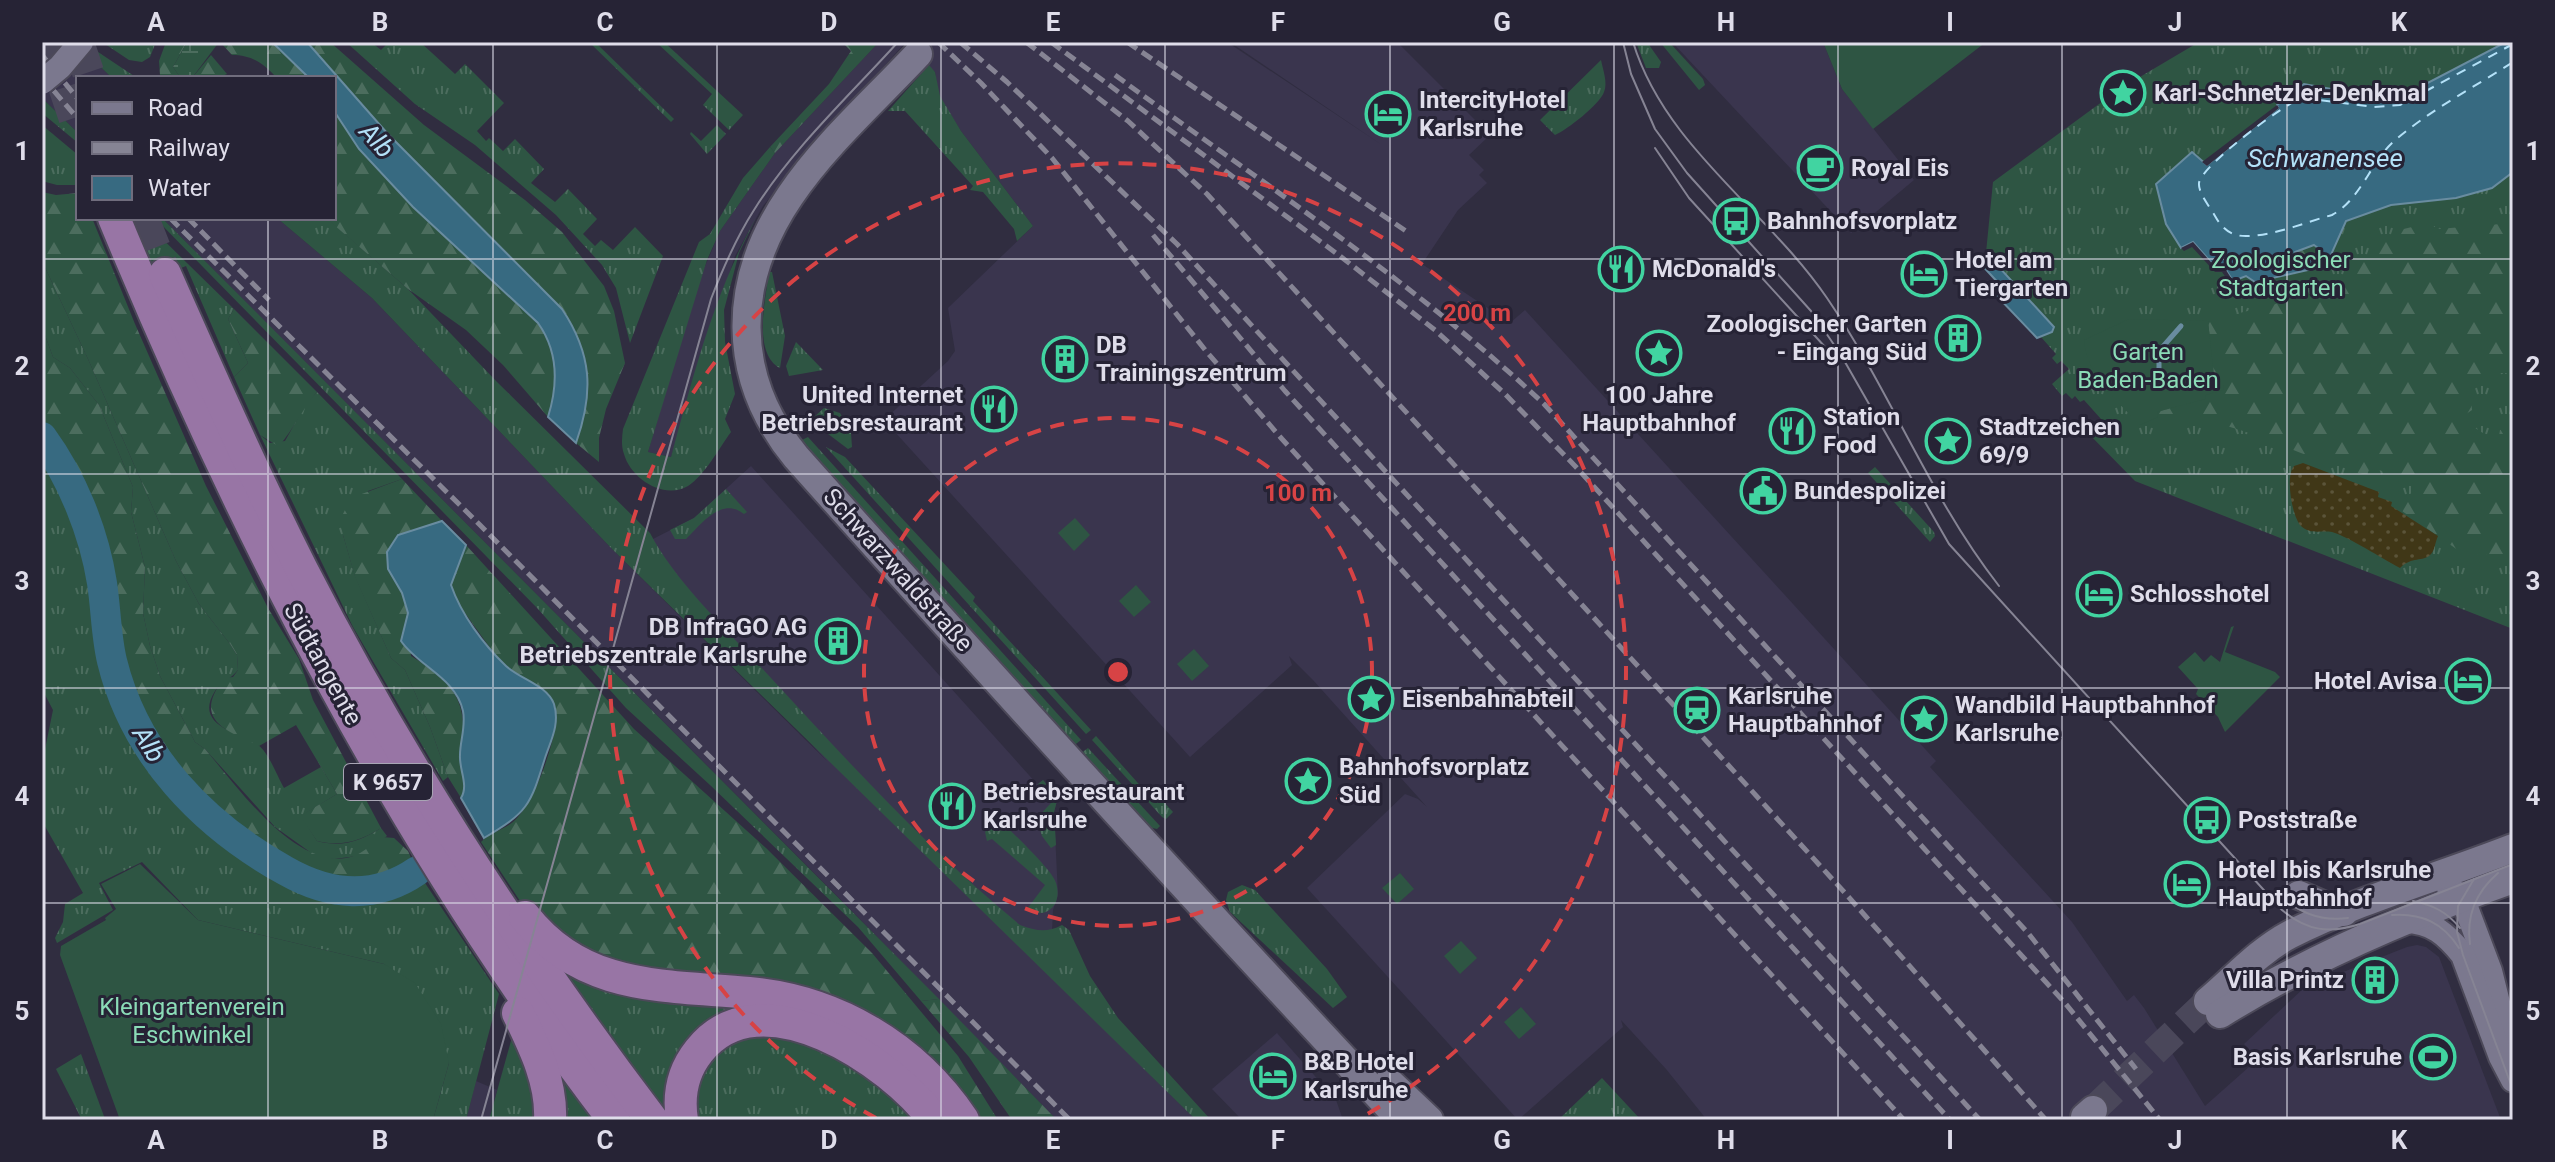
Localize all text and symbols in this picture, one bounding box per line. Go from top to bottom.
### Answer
text: A [147,7,165,37]
text: B [372,7,388,37]
text: C [596,7,614,37]
text: D [821,7,837,37]
text: E [1046,7,1061,37]
text: F [1271,7,1285,37]
text: G [1493,7,1511,37]
text: H [1717,7,1735,37]
text: I [1946,7,1954,37]
text: J [2168,7,2182,37]
text: K [2391,7,2408,37]
place icon: Karl-Schnetzler-Denkmal [2099,69,2147,117]
legend [76,76,336,220]
place label: Karl-Schnetzler-Denkmal [2154,79,2427,107]
place label: IntercityHotel Karlsruhe [1419,86,1566,142]
hotel icon: IntercityHotel Karlsruhe [1364,90,1412,138]
text: Road [148,94,203,122]
water label: Alb [352,115,401,164]
text: Railway [148,134,230,162]
text: 1 [15,136,29,166]
text: 1 [2526,136,2540,166]
water label: Schwanensee [2247,143,2403,173]
cafe icon: Royal Eis [1796,144,1844,192]
place label: Royal Eis [1851,154,1949,182]
text: Water [148,174,211,202]
bus stop icon: Bahnhofsvorplatz [1712,197,1760,245]
place label: Bahnhofsvorplatz [1767,207,1957,235]
restaurant icon: McDonald's [1597,245,1645,293]
place label: Hotel am Tiergarten [1955,246,2068,302]
park label: Zoologischer Stadtgarten [2211,246,2351,302]
hotel icon: Hotel am Tiergarten [1900,250,1948,298]
place label: McDonald's [1652,255,1776,283]
text: 200 m [1443,299,1511,327]
place label: Zoologischer Garten - Eingang Süd [1707,310,1927,366]
building icon: Zoologischer Garten - Eingang Süd [1934,314,1982,362]
place icon: 100 Jahre Hauptbahnhof [1635,329,1683,377]
place label: DB Trainingszentrum [1096,331,1287,387]
building icon: DB Trainingszentrum [1041,335,1089,383]
park label: Garten Baden-Baden [2077,338,2219,394]
text: 2 [15,351,29,381]
text: 2 [2526,351,2540,381]
place label: United Internet Betriebsrestaurant [762,381,963,437]
place label: 100 Jahre Hauptbahnhof [1582,381,1736,437]
restaurant icon: United Internet Betriebsrestaurant [970,385,1018,433]
place label: Station Food [1823,403,1900,459]
restaurant icon: Station Food [1768,407,1816,455]
place label: Stadtzeichen 69/9 [1979,413,2120,469]
place icon: Stadtzeichen 69/9 [1924,417,1972,465]
public building icon: Bundespolizei [1739,467,1787,515]
place label: Bundespolizei [1794,477,1946,505]
text: 100 m [1264,479,1332,507]
street label: Schwarzwaldstraße [817,483,979,657]
text: 3 [15,566,29,596]
text: 3 [2526,566,2540,596]
hotel icon: Schlosshotel [2075,570,2123,618]
place label: Schlosshotel [2130,580,2270,608]
street label: Südtangente [278,598,368,730]
place label: DB InfraGO AG Betriebszentrale Karlsruhe [519,613,807,669]
building icon: DB InfraGO AG Betriebszentrale Karlsruhe [814,617,862,665]
hotel icon: Hotel Avisa [2444,657,2492,705]
centre of rings [1104,658,1132,686]
place label: Hotel Avisa [2314,667,2437,695]
place icon: Eisenbahnabteil [1347,675,1395,723]
place label: Karlsruhe Hauptbahnhof [1728,682,1882,738]
place label: Eisenbahnabteil [1402,685,1574,713]
station icon: Karlsruhe Hauptbahnhof [1673,686,1721,734]
place label: Wandbild Hauptbahnhof Karlsruhe [1955,691,2215,747]
place icon: Wandbild Hauptbahnhof Karlsruhe [1900,695,1948,743]
water label: Alb [126,719,171,767]
place label: Bahnhofsvorplatz Süd [1339,753,1529,809]
place icon: Bahnhofsvorplatz Süd [1284,757,1332,805]
road number: K 9657 [344,764,432,800]
place label: Betriebsrestaurant Karlsruhe [983,778,1184,834]
text: 4 [15,781,30,811]
text: 4 [2526,781,2541,811]
restaurant icon: Betriebsrestaurant Karlsruhe [928,782,976,830]
bus stop icon: Poststraße [2183,796,2231,844]
place label: Poststraße [2238,806,2357,834]
place label: Hotel Ibis Karlsruhe Hauptbahnhof [2218,856,2431,912]
hotel icon: Hotel Ibis Karlsruhe Hauptbahnhof [2163,860,2211,908]
building icon: Villa Printz [2351,956,2399,1004]
place label: Villa Printz [2226,966,2344,994]
park label: Kleingartenverein Eschwinkel [99,993,285,1049]
text: 5 [15,996,29,1026]
text: 5 [2526,996,2540,1026]
sports icon: Basis Karlsruhe [2409,1033,2457,1081]
place label: Basis Karlsruhe [2233,1043,2402,1071]
place label: B&B Hotel Karlsruhe [1304,1048,1414,1104]
hotel icon: B&B Hotel Karlsruhe [1249,1052,1297,1100]
text: A [147,1125,165,1155]
text: B [372,1125,388,1155]
text: C [596,1125,614,1155]
text: D [821,1125,837,1155]
text: E [1046,1125,1061,1155]
text: F [1271,1125,1285,1155]
text: G [1493,1125,1511,1155]
text: H [1717,1125,1735,1155]
text: I [1946,1125,1954,1155]
text: J [2168,1125,2182,1155]
text: K [2391,1125,2408,1155]

